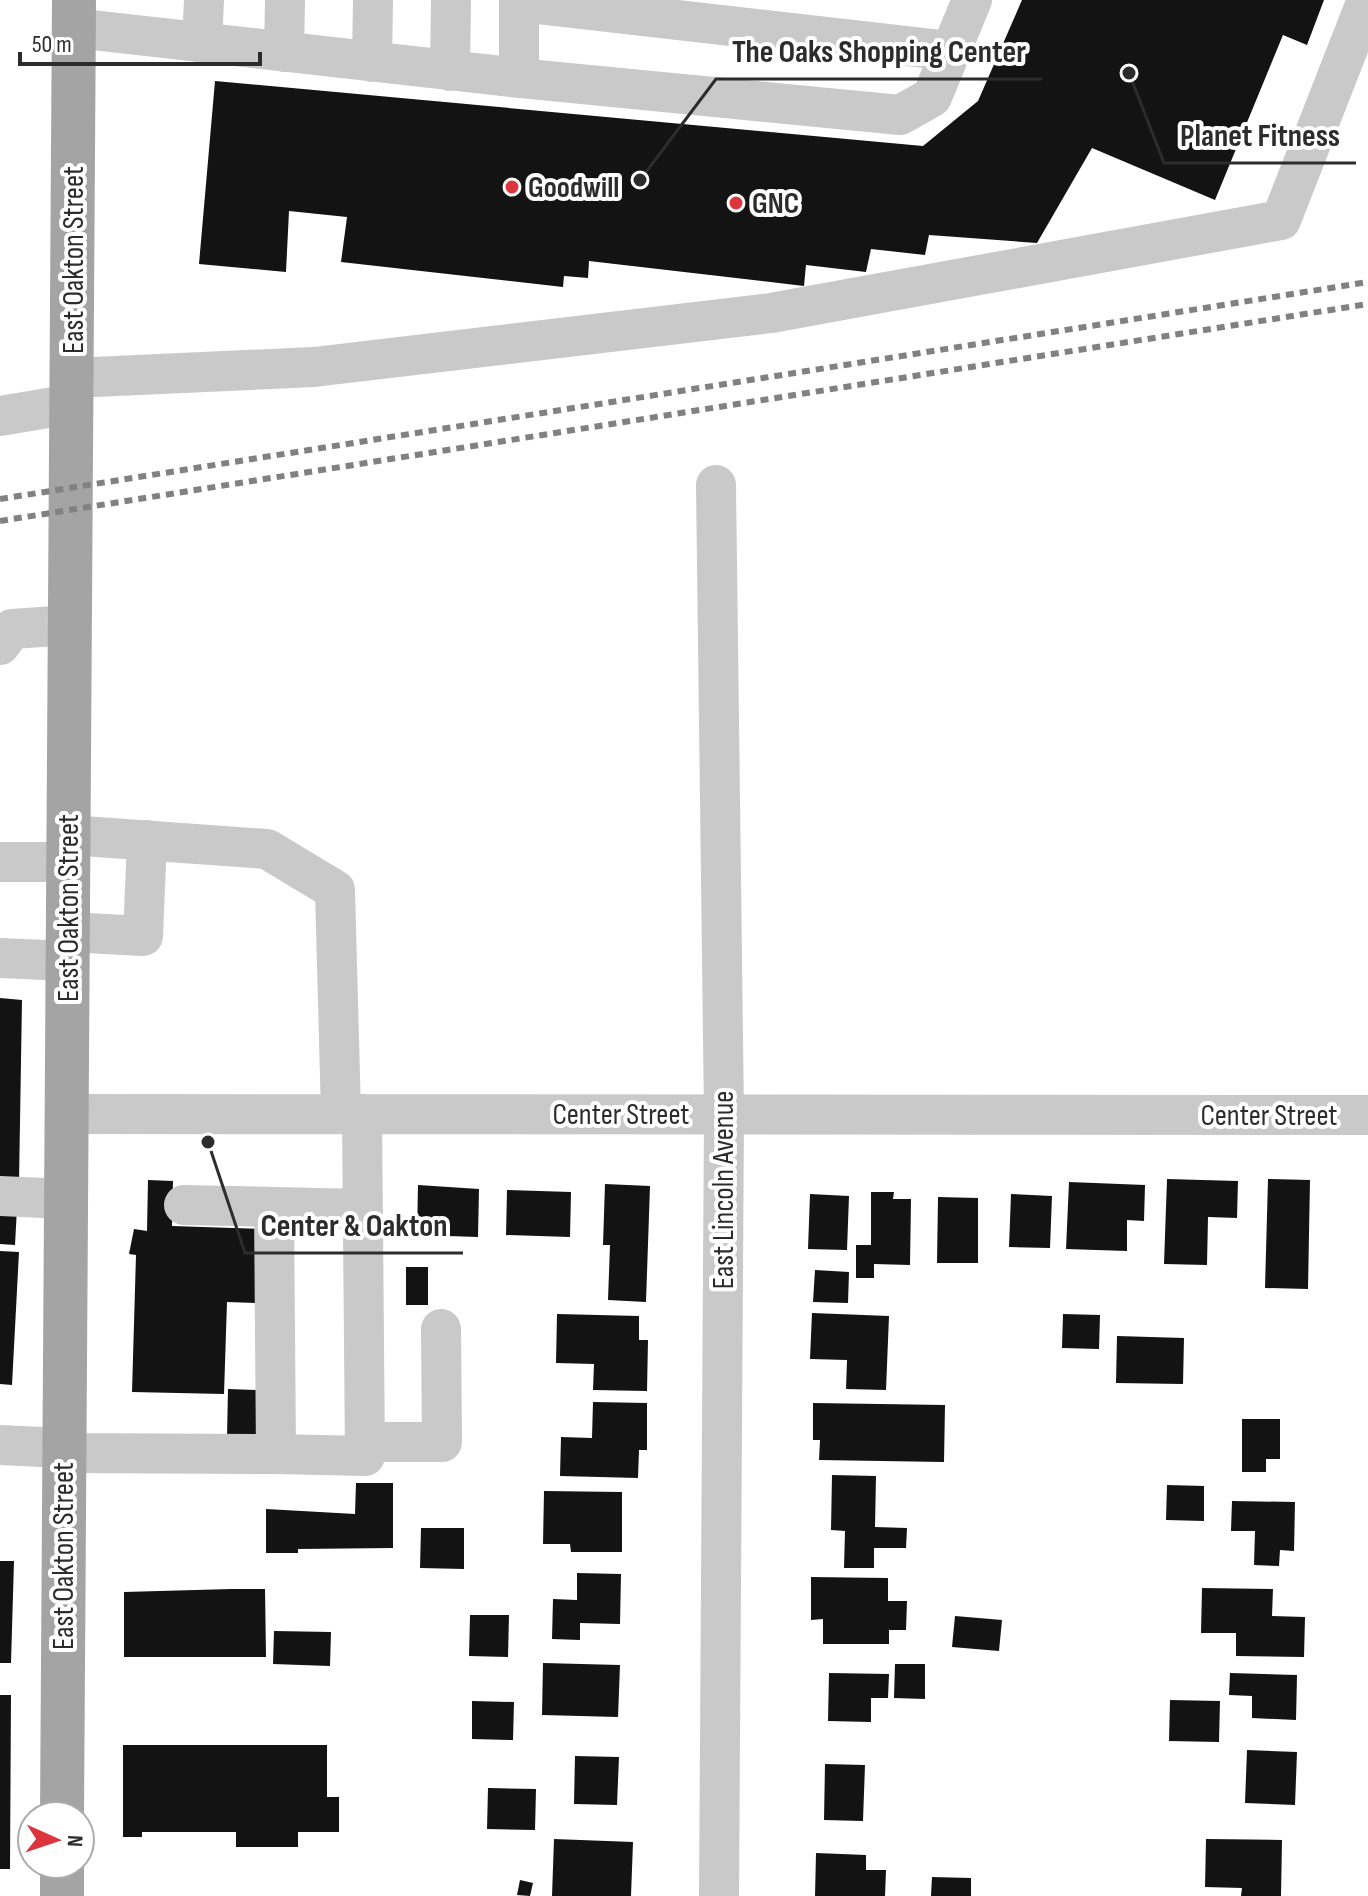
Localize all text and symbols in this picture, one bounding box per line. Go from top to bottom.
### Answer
scale bar [20,16,260,66]
callout: The Oaks Shopping Center [716,23,1042,79]
text: 50 m [32,30,72,59]
text: The Oaks Shopping Center [732,33,1026,72]
callout: Planet Fitness [1164,107,1356,163]
text: Planet Fitness [1180,117,1340,156]
street label: East Oakton Street [56,166,92,354]
place label: Goodwill [528,170,619,206]
marker: Goodwill [503,178,521,196]
place label: GNC [752,186,799,222]
marker: GNC [727,194,745,212]
street label: East Oakton Street [51,814,87,1002]
street label: East Lincoln Avenue [706,1091,742,1289]
street label: Center Street [552,1097,690,1133]
street label: Center Street [1200,1098,1338,1134]
callout: Center & Oakton [245,1197,463,1253]
text: Center & Oakton [261,1207,447,1246]
street label: East Oakton Street [46,1462,82,1650]
north arrow [16,1800,96,1880]
text: N [61,1834,88,1848]

